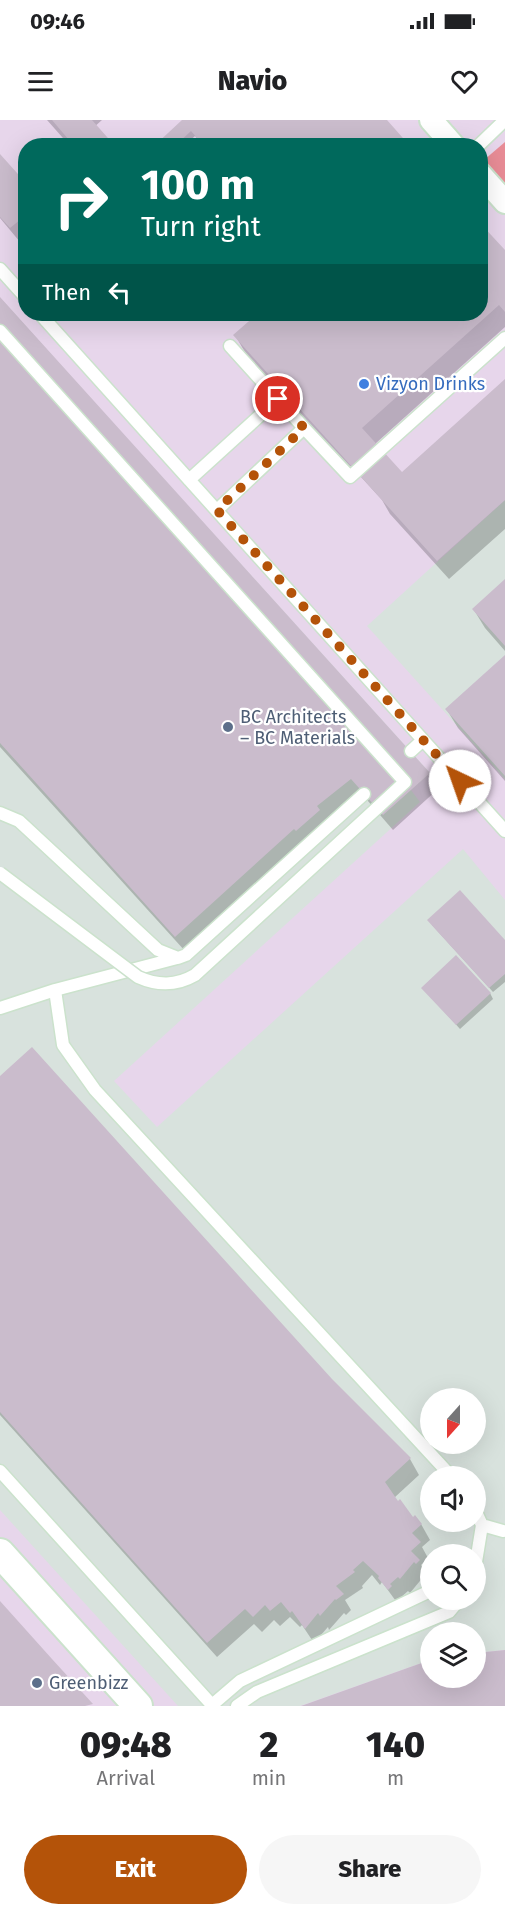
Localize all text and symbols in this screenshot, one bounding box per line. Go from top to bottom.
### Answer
text: 09:46 [30,8,85,35]
icon: menu [24,65,57,98]
text: Navio [218,65,287,97]
icon: heart [448,65,481,98]
text: 100 m [141,160,255,210]
icon: right [42,162,120,240]
text: Turn right [141,211,261,243]
icon: left [103,276,136,309]
text: Then [42,279,91,306]
pin [252,373,303,424]
place label: Vizyon Drinks [376,373,485,395]
marker: Vizyon Drinks [357,377,371,391]
icon: arrive [261,382,294,415]
place label: BC Architects – BC Materials [240,706,355,749]
marker: BC Architects – BC Materials [221,720,235,734]
position arrow [428,749,492,813]
north arrow [420,1388,486,1454]
map controls [420,1388,486,1688]
button: sound [420,1466,486,1532]
button: search [420,1544,486,1610]
button: layers [420,1622,486,1688]
place label: Greenbizz [49,1672,129,1694]
marker: Greenbizz [30,1676,44,1690]
text: 09:48 [80,1723,172,1767]
text: 2 [260,1723,278,1767]
text: 140 [366,1723,425,1767]
text: Arrival [97,1766,155,1790]
text: min [252,1766,286,1790]
text: m [387,1766,404,1790]
button: Exit [24,1835,247,1904]
button: Share [259,1835,481,1904]

